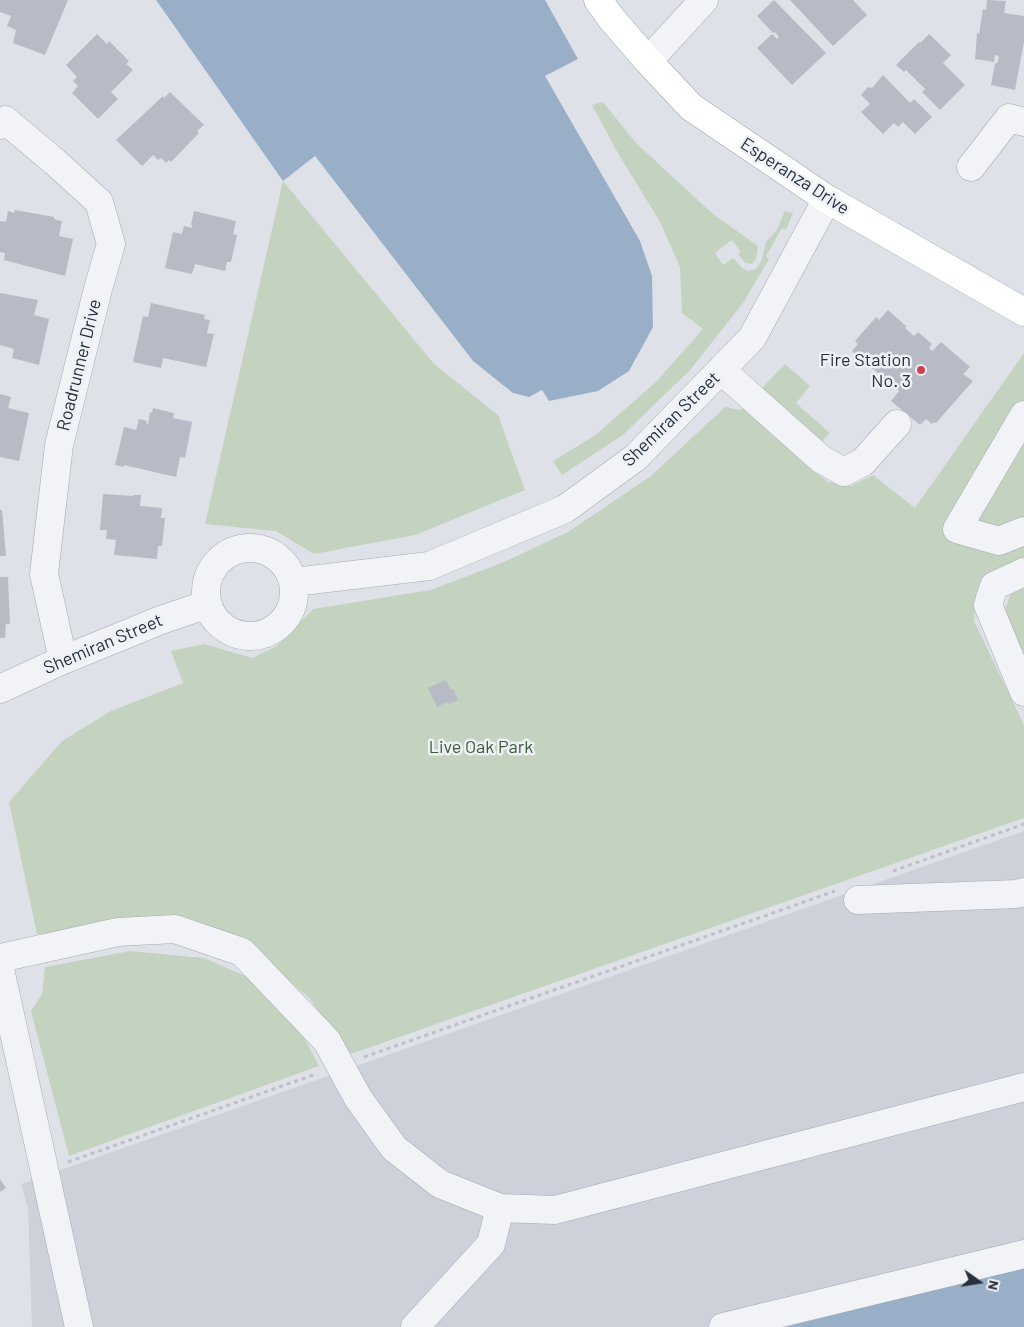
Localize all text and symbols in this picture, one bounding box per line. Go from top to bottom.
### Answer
street label: Esperanza Drive [737,133,853,219]
street label: Roadrunner Drive [52,297,106,433]
place label: Fire Station No. 3 [820,349,911,392]
marker: Fire Station No. 3 [915,364,927,376]
street label: Shemiran Street [618,367,724,471]
street label: Shemiran Street [40,609,166,679]
park label: Live Oak Park [429,736,533,758]
north arrow [954,1257,1004,1307]
text: N [985,1279,1003,1292]

